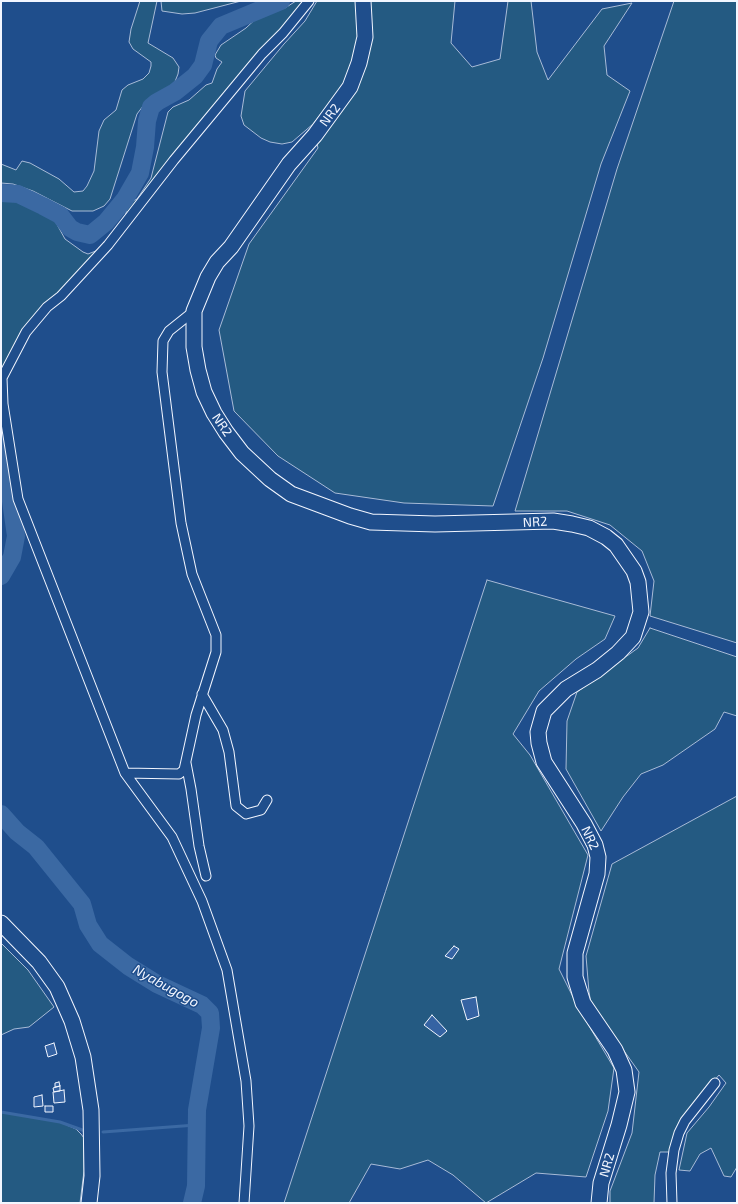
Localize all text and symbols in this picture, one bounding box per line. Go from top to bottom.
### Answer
street label: NR2 [316,101,344,129]
street label: NR2 [209,410,235,440]
street label: NR2 [522,514,548,530]
street label: NR2 [578,824,602,852]
water label: Nyabugogo [130,961,202,1011]
street label: NR2 [596,1151,618,1179]

